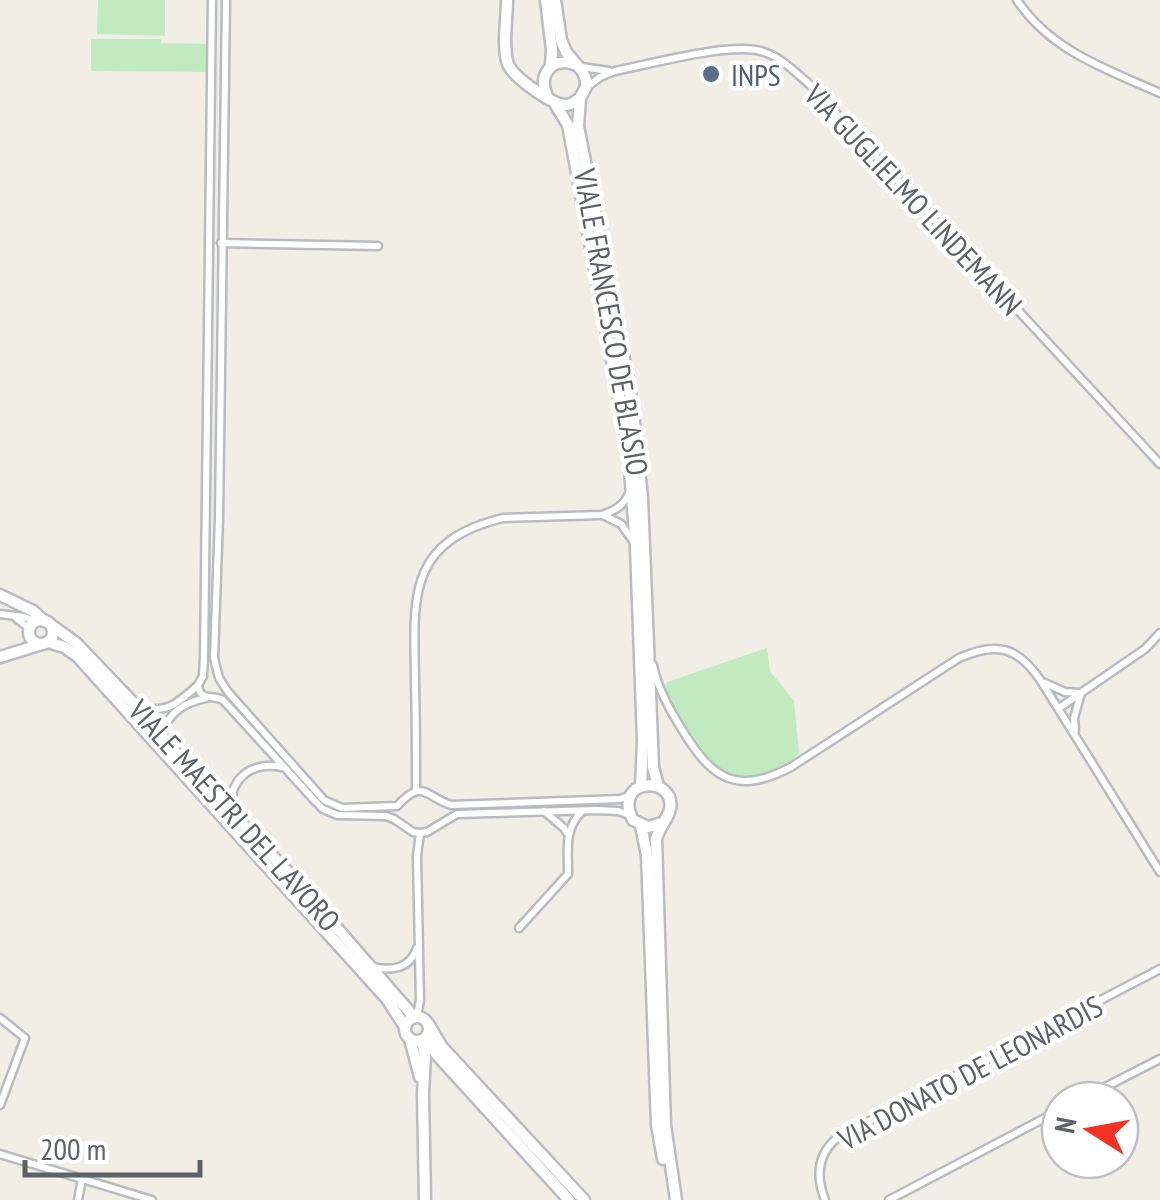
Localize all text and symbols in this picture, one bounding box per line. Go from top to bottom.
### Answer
place label: INPS [731,55,781,94]
marker: INPS [700,63,722,85]
street label: VIA GUGLIELMO LINDEMANN [796,75,1031,323]
street label: VIALE FRANCESCO DE BLASIO [566,165,658,478]
street label: VIALE MAESTRI DEL LAVORO [120,690,349,939]
street label: VIA DONATO DE LEONARDIS [832,987,1108,1157]
north arrow [1040,1080,1140,1180]
scale bar [25,1115,200,1177]
text: 200 m [40,1129,106,1168]

